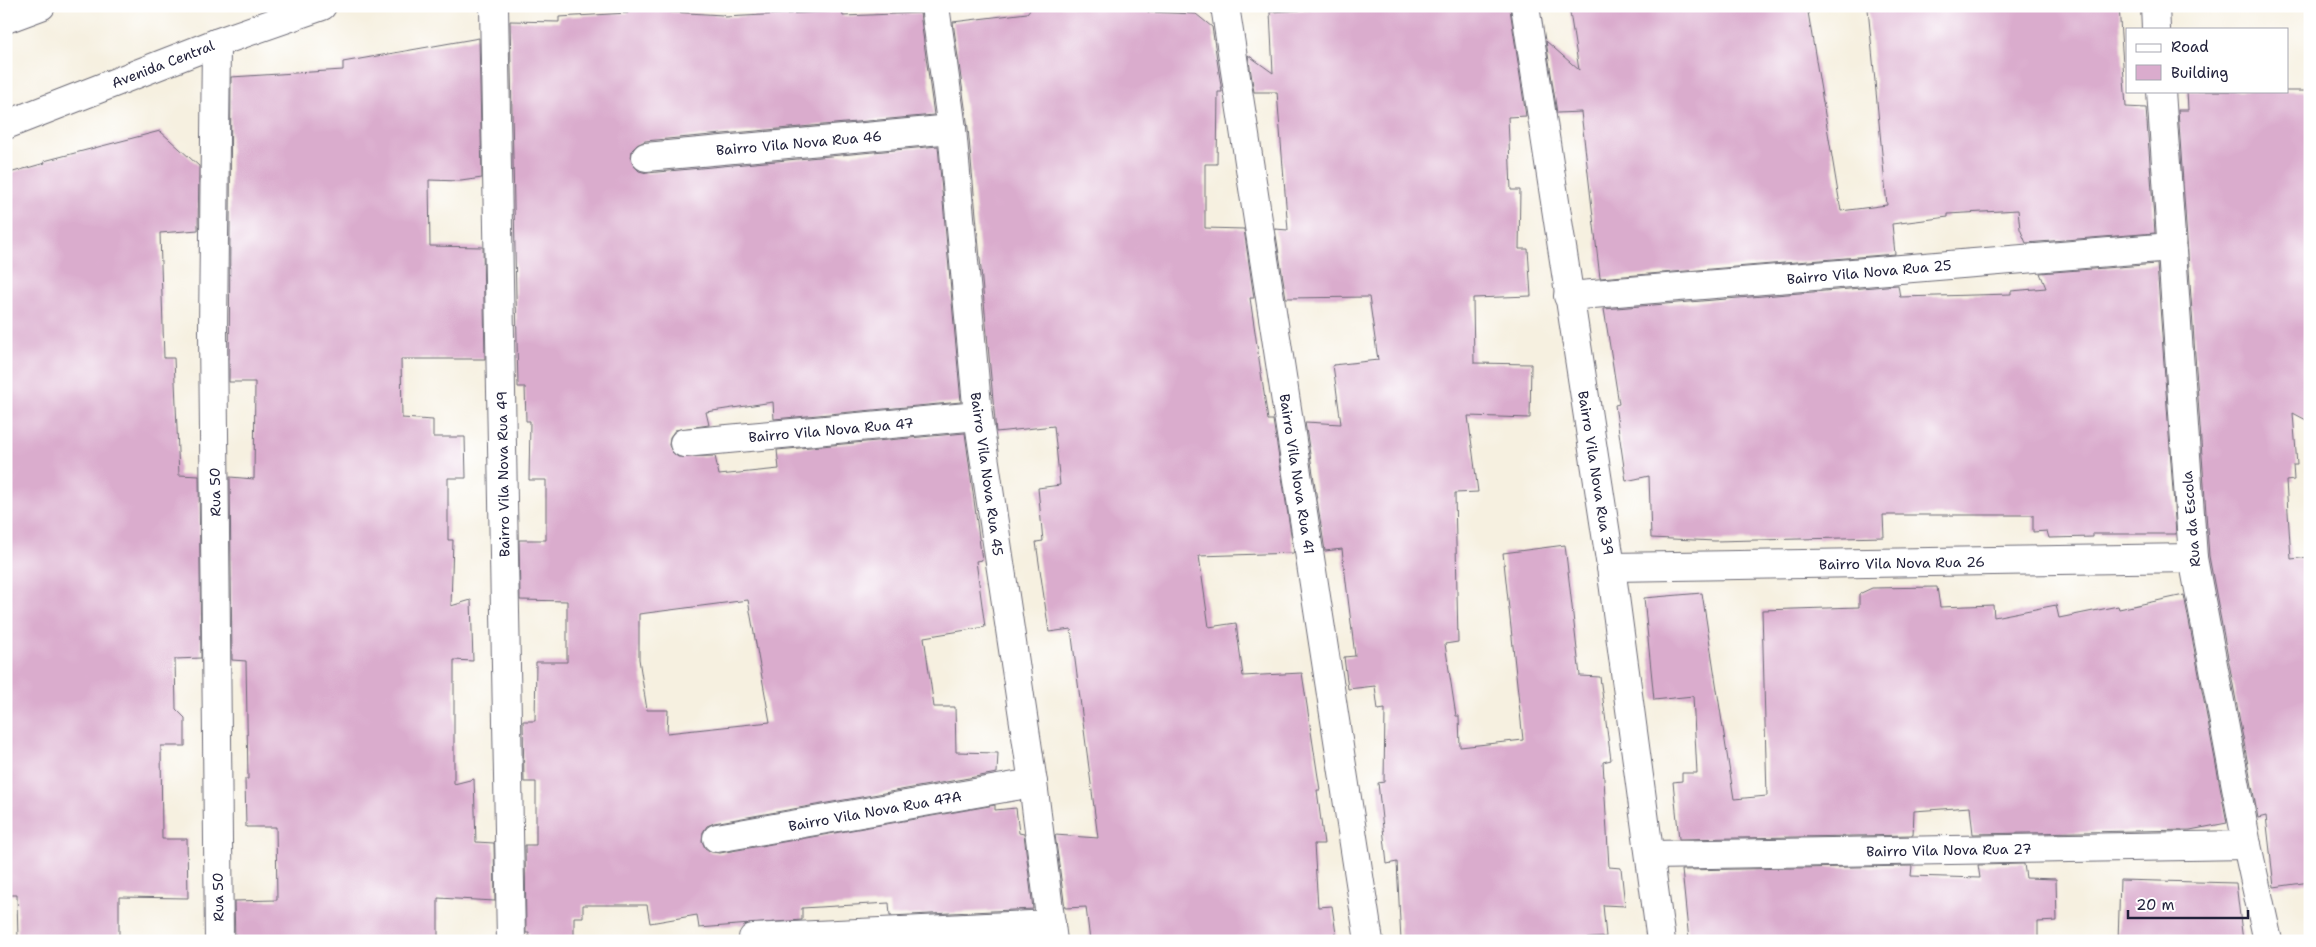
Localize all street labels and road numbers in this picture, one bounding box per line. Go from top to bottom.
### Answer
street label: Avenida Central [109,36,218,92]
street label: Bairro Vila Nova Rua 46 [715,127,883,159]
street label: Bairro Vila Nova Rua 25 [1786,256,1952,288]
street label: Bairro Vila Nova Rua 39 [1574,390,1618,556]
street label: Bairro Vila Nova Rua 49 [493,391,513,557]
street label: Bairro Vila Nova Rua 45 [967,391,1007,557]
street label: Bairro Vila Nova Rua 41 [1275,393,1319,555]
street label: Bairro Vila Nova Rua 47 [748,414,914,446]
street label: Rua 50 [206,467,224,517]
street label: Rua da Escola [2178,470,2204,568]
street label: Bairro Vila Nova Rua 26 [1819,553,1985,573]
street label: Bairro Vila Nova Rua 47A [787,787,963,835]
street label: Bairro Vila Nova Rua 27 [1866,840,2032,860]
street label: Rua 50 [209,872,227,922]

